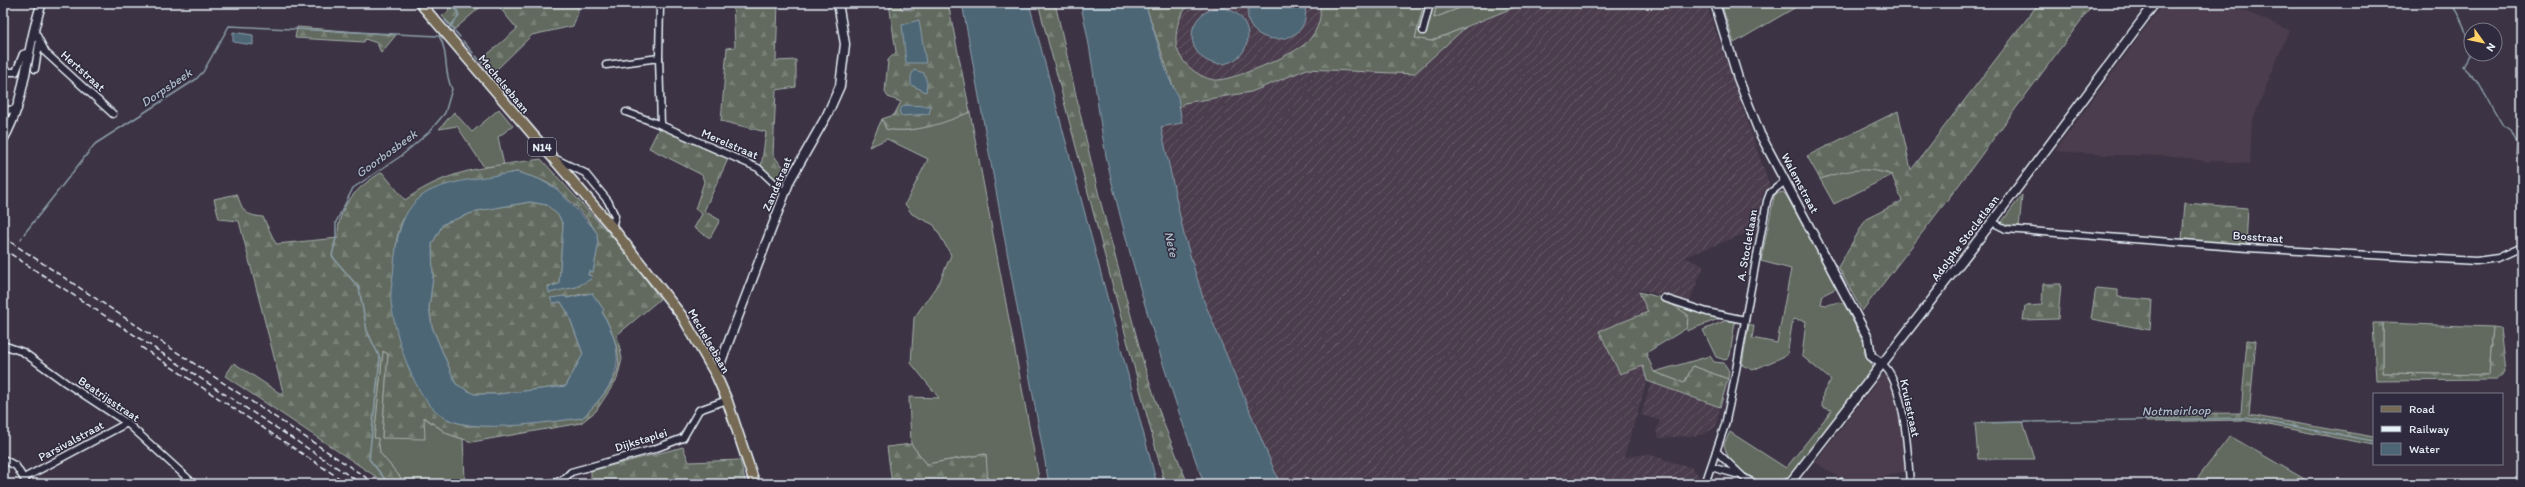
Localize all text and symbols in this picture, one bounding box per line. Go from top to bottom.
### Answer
north arrow [2463,22,2503,62]
text: N [2483,41,2498,54]
street label: Hertstraat [58,48,108,95]
street label: Mechelsebaan [475,52,533,116]
water label: Dorpsbeek [138,64,196,110]
water label: Goorbosbeek [353,125,421,181]
street label: Merelstraat [699,126,761,162]
road number: N14 [528,138,556,156]
street label: Walemstraat [1778,150,1822,216]
street label: Zandstraat [759,154,795,213]
street label: Adolphe Stocletlaan [1928,192,2002,284]
street label: A. Stocletlaan [1734,208,1760,282]
street label: Bosstraat [2232,228,2284,246]
water label: Nete [1161,230,1182,259]
street label: Mechelsebaan [685,306,733,376]
street label: Beatrijsstraat [76,373,143,425]
street label: Kruisstraat [1897,378,1923,439]
legend [2373,393,2503,465]
water label: Notmeirloop [2142,402,2211,419]
text: Road [2409,402,2435,416]
street label: Parsivalstraat [36,418,107,464]
text: Railway [2409,422,2449,436]
street label: Dijkstaplei [613,425,669,455]
text: Water [2409,442,2440,456]

